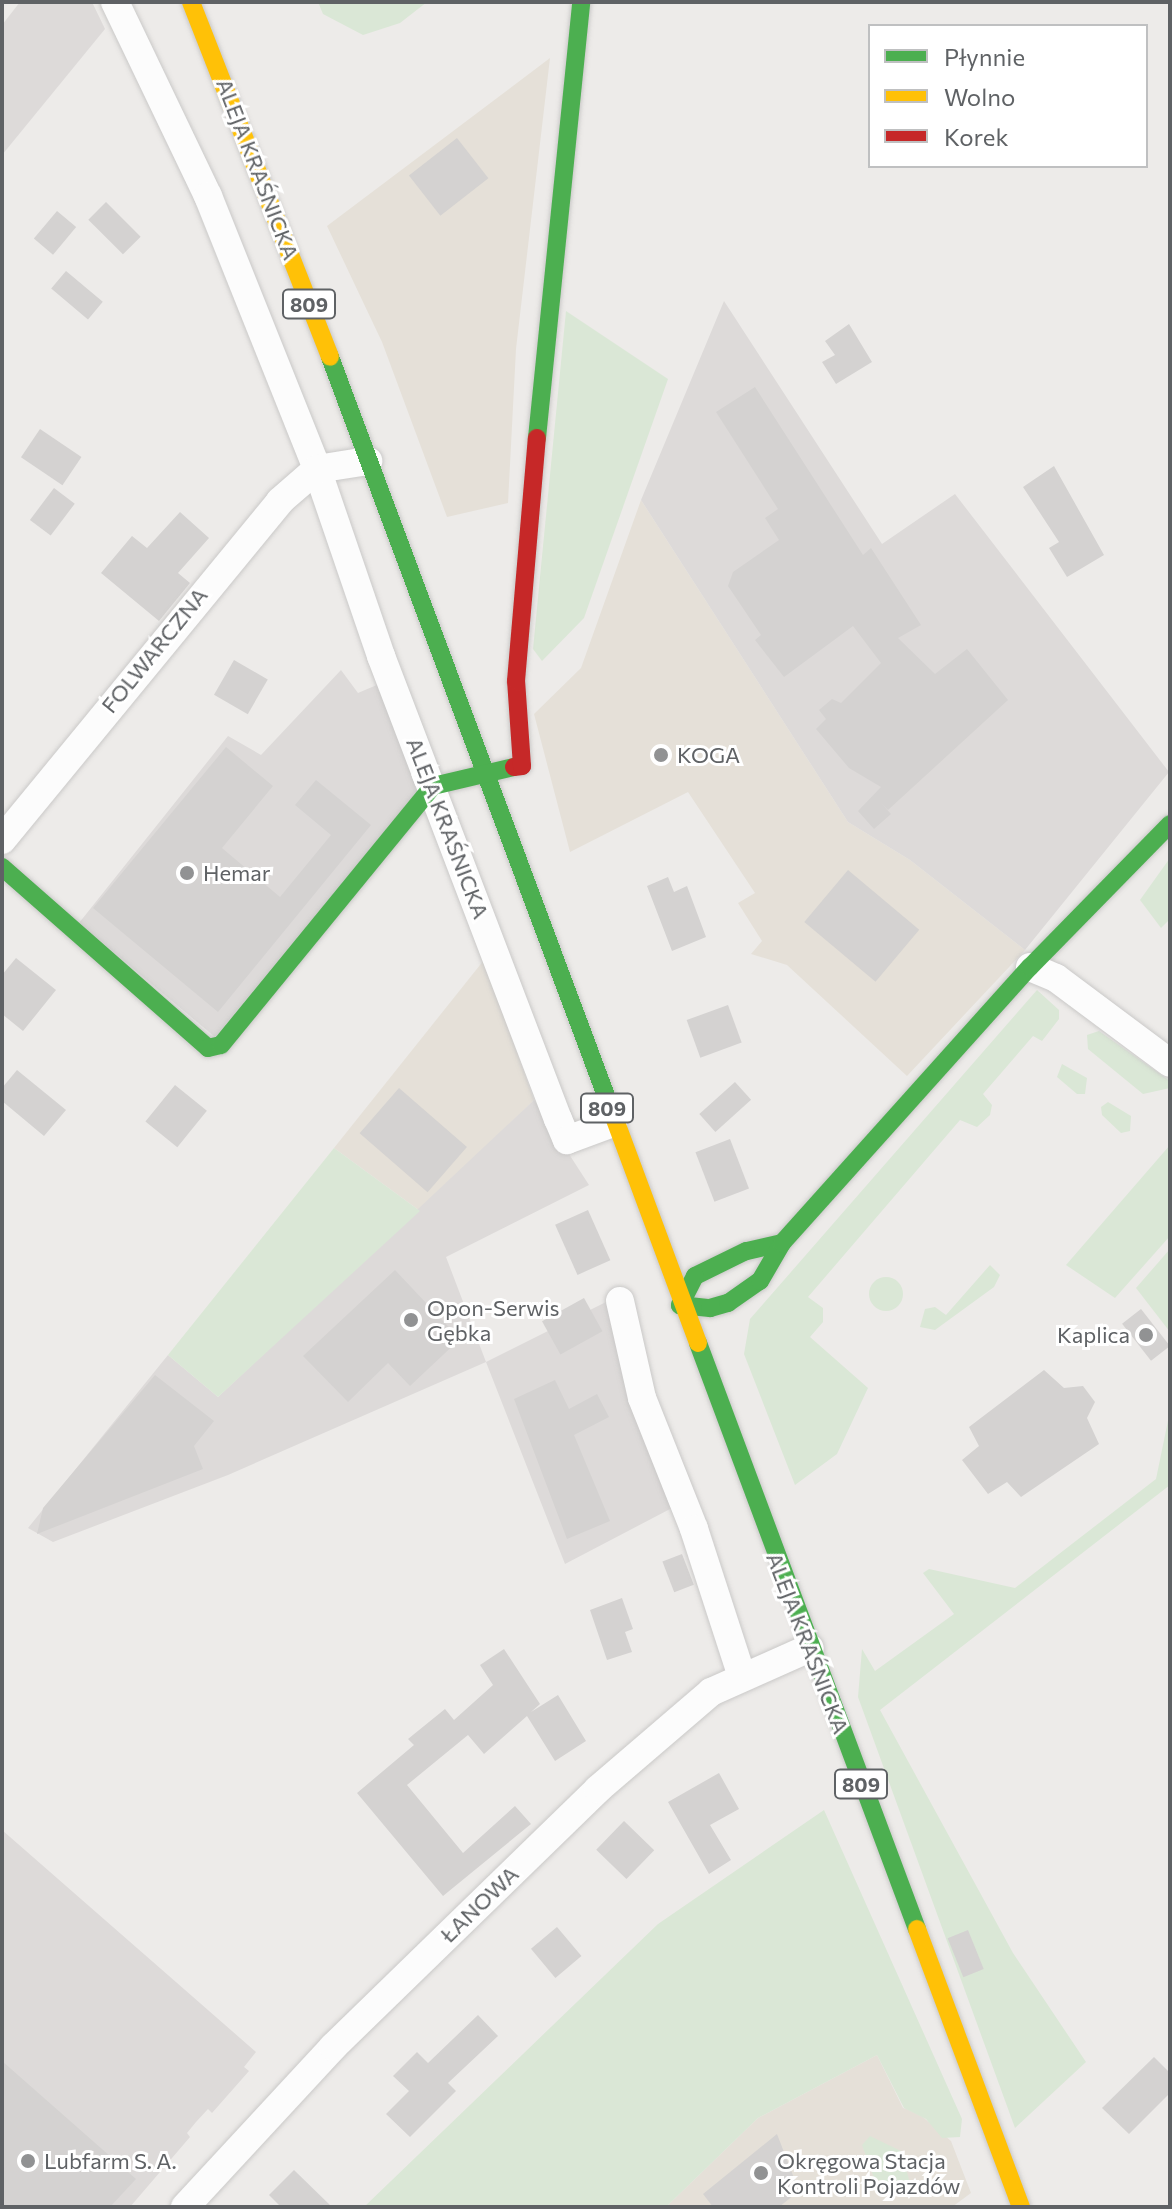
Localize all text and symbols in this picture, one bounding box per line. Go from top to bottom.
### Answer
legend [868,24,1148,168]
text: Płynnie [944,42,1025,71]
street label: ALEJA KRAŚNICKA [211,75,305,263]
text: Wolno [944,82,1015,111]
text: Korek [944,122,1008,151]
road number: 809 [281,288,337,320]
street label: FOLWARCZNA [95,582,213,718]
street label: ALEJA KRAŚNICKA [401,734,495,922]
place label: KOGA [677,742,740,768]
marker: KOGA [652,746,670,764]
place label: Hemar [203,860,271,886]
marker: Hemar [178,864,196,882]
road number: 809 [579,1092,635,1124]
place label: Opon-Serwis Gębka [427,1294,560,1346]
marker: Opon-Serwis Gębka [402,1311,420,1329]
place label: Kaplica [1057,1322,1130,1348]
marker: Kaplica [1137,1326,1155,1344]
street label: ALEJA KRAŚNICKA [761,1549,855,1737]
road number: 809 [833,1768,889,1800]
street label: ŁANOWA [435,1860,523,1948]
place label: Okręgowa Stacja Kontroli Pojazdów [777,2147,960,2198]
place label: Lubfarm S. A. [44,2148,177,2174]
marker: Lubfarm S. A. [19,2152,37,2170]
marker: Okręgowa Stacja Kontroli Pojazdów [752,2164,770,2182]

